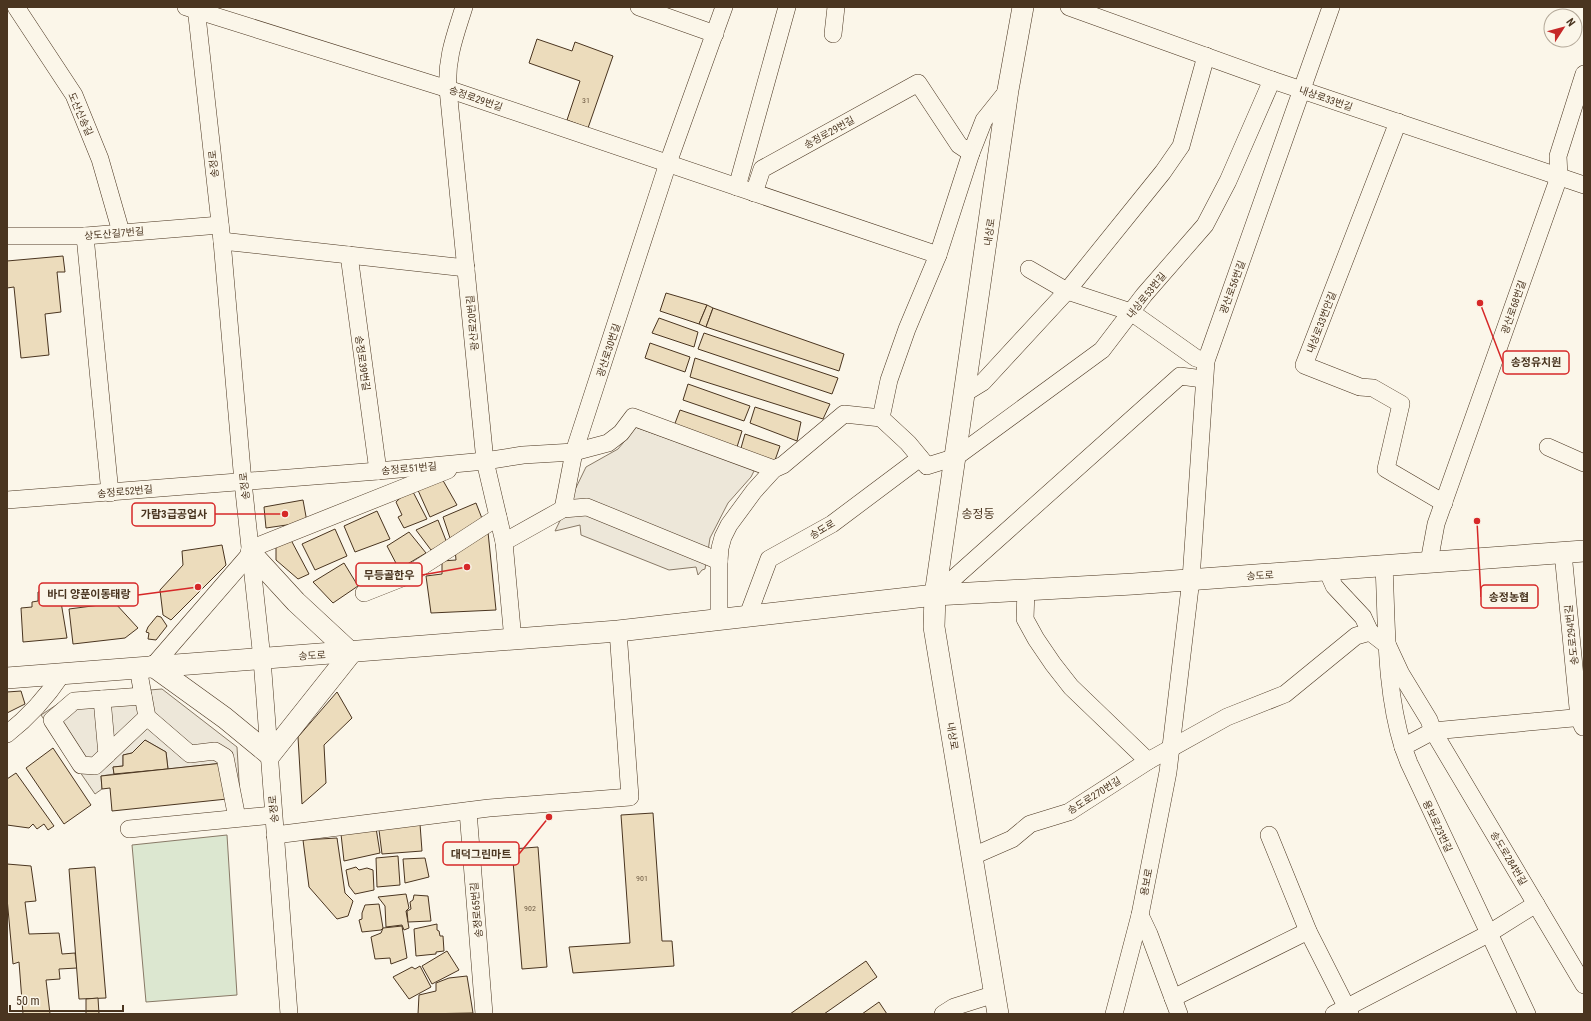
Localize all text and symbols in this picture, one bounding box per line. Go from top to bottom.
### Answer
north arrow [1543,8,1583,48]
text: N [1563,16,1578,29]
street label: 송정로29번길 [448,84,504,113]
street label: 내상로33번길 [1298,84,1354,113]
street label: 도산신송길 [66,91,95,137]
house number: 31 [582,96,590,105]
street label: 송정로29번길 [802,114,856,151]
street label: 송정로 [207,150,220,178]
street label: 내상로 [982,218,997,247]
street label: 상도산길7번길 [84,225,144,242]
street label: 광산로56번길 [1218,259,1247,315]
street label: 내상로53번길 [1125,270,1168,320]
street label: 광산로68번길 [1499,279,1528,335]
street label: 내상로33번안길 [1305,290,1338,355]
street label: 광산로20번길 [465,295,480,351]
street label: 광산로30번길 [595,322,622,378]
street label: 송정로39번길 [353,335,372,392]
callout: 송정유치원 [1503,351,1569,374]
text: 송정유치원 [1511,356,1561,369]
street label: 송정로51번길 [381,461,437,476]
street label: 송정로 [238,472,251,500]
street label: 송정로52번길 [97,484,153,499]
callout: 가람3급공업사 [132,503,215,526]
district label: 송정동 [961,507,995,521]
text: 가람3급공업사 [141,508,207,521]
street label: 송도로 [808,518,837,541]
callout: 무등골한우 [356,563,422,586]
text: 무등골한우 [364,569,414,582]
street label: 송도로 [1246,569,1274,582]
callout: 바디 양푼이동태랑 [39,583,138,606]
callout: 송정농협 [1481,585,1538,608]
text: 바디 양푼이동태랑 [47,588,131,601]
text: 송정농협 [1489,591,1529,604]
street label: 송도로294번길 [1563,604,1580,666]
street label: 송도로 [298,649,326,662]
street label: 내상로 [945,722,960,751]
street label: 송도로270번길 [1066,775,1123,816]
street label: 송정로 [267,795,280,823]
street label: 용보로23번길 [1421,799,1454,854]
street label: 송도로284번길 [1488,829,1529,887]
callout: 대덕그린마트 [443,842,519,865]
text: 대덕그린마트 [451,848,511,861]
street label: 용보로 [1138,867,1155,897]
house number: 901 [636,874,648,883]
street label: 송정로65번길 [469,882,484,938]
house number: 902 [524,904,536,913]
scale bar [10,987,123,1013]
text: 50 m [16,994,40,1008]

